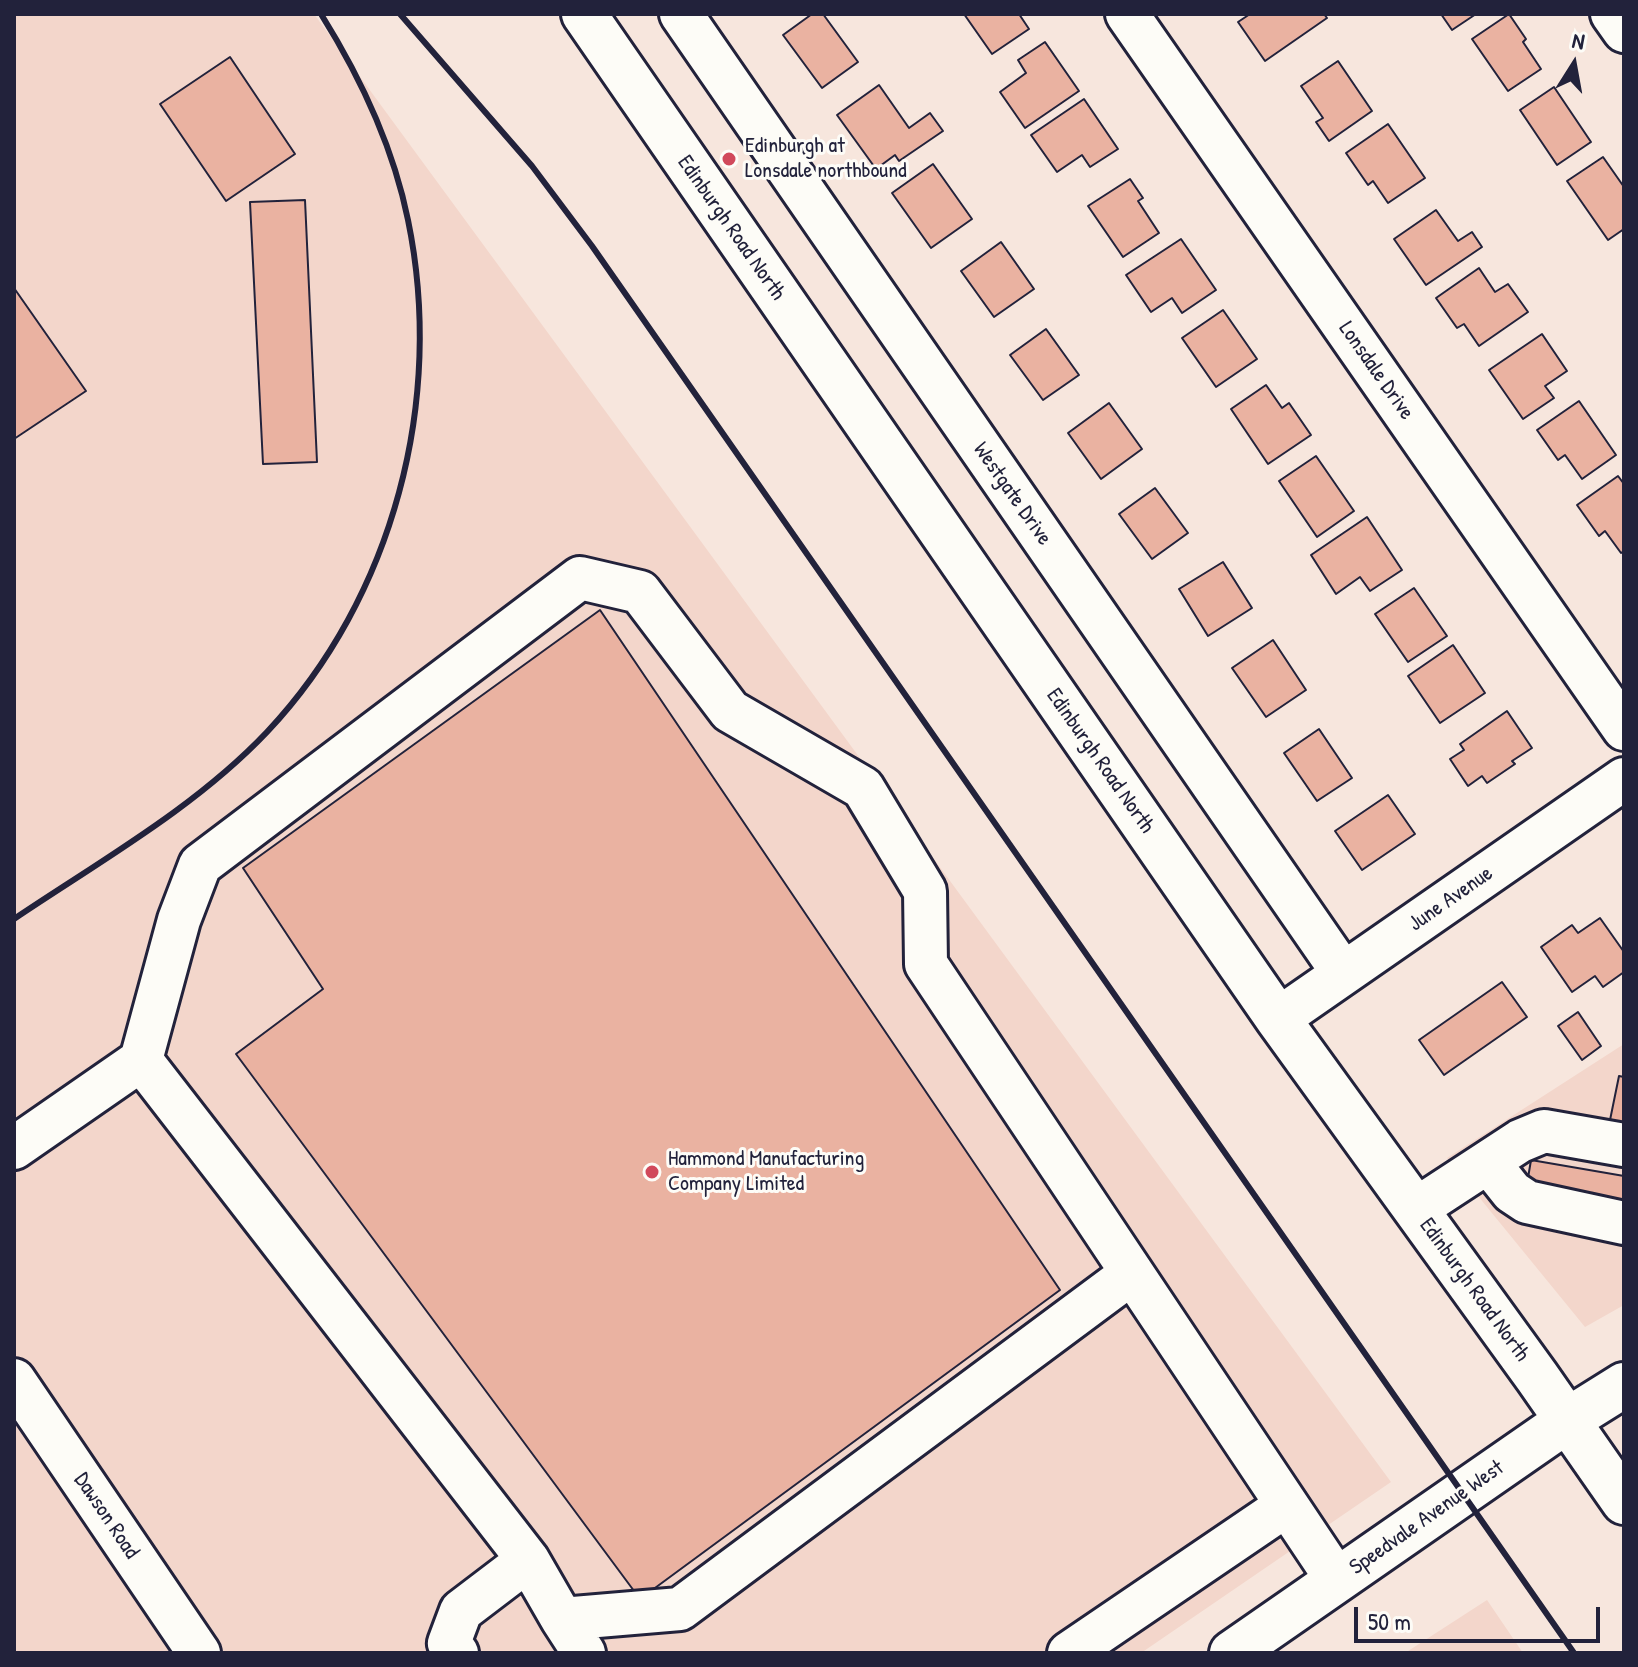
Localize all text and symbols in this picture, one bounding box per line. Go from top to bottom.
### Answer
north arrow [1534,24,1614,104]
text: N [1570,25,1587,56]
place label: Edinburgh at Lonsdale northbound [745,133,907,184]
marker: Edinburgh at Lonsdale northbound [720,150,738,168]
street label: Edinburgh Road North [671,151,791,305]
street label: Lonsdale Drive [1333,317,1419,425]
street label: Westgate Drive [967,437,1057,551]
street label: Edinburgh Road North [1040,684,1160,838]
street label: June Avenue [1404,861,1498,937]
place label: Hammond Manufacturing Company Limited [668,1146,864,1198]
marker: Hammond Manufacturing Company Limited [643,1163,661,1181]
street label: Edinburgh Road North [1413,1213,1535,1367]
street label: Speedvale Avenue West [1345,1455,1509,1581]
street label: Dawson Road [68,1468,144,1564]
scale bar [1358,1591,1604,1641]
text: 50 m [1368,1605,1411,1637]

